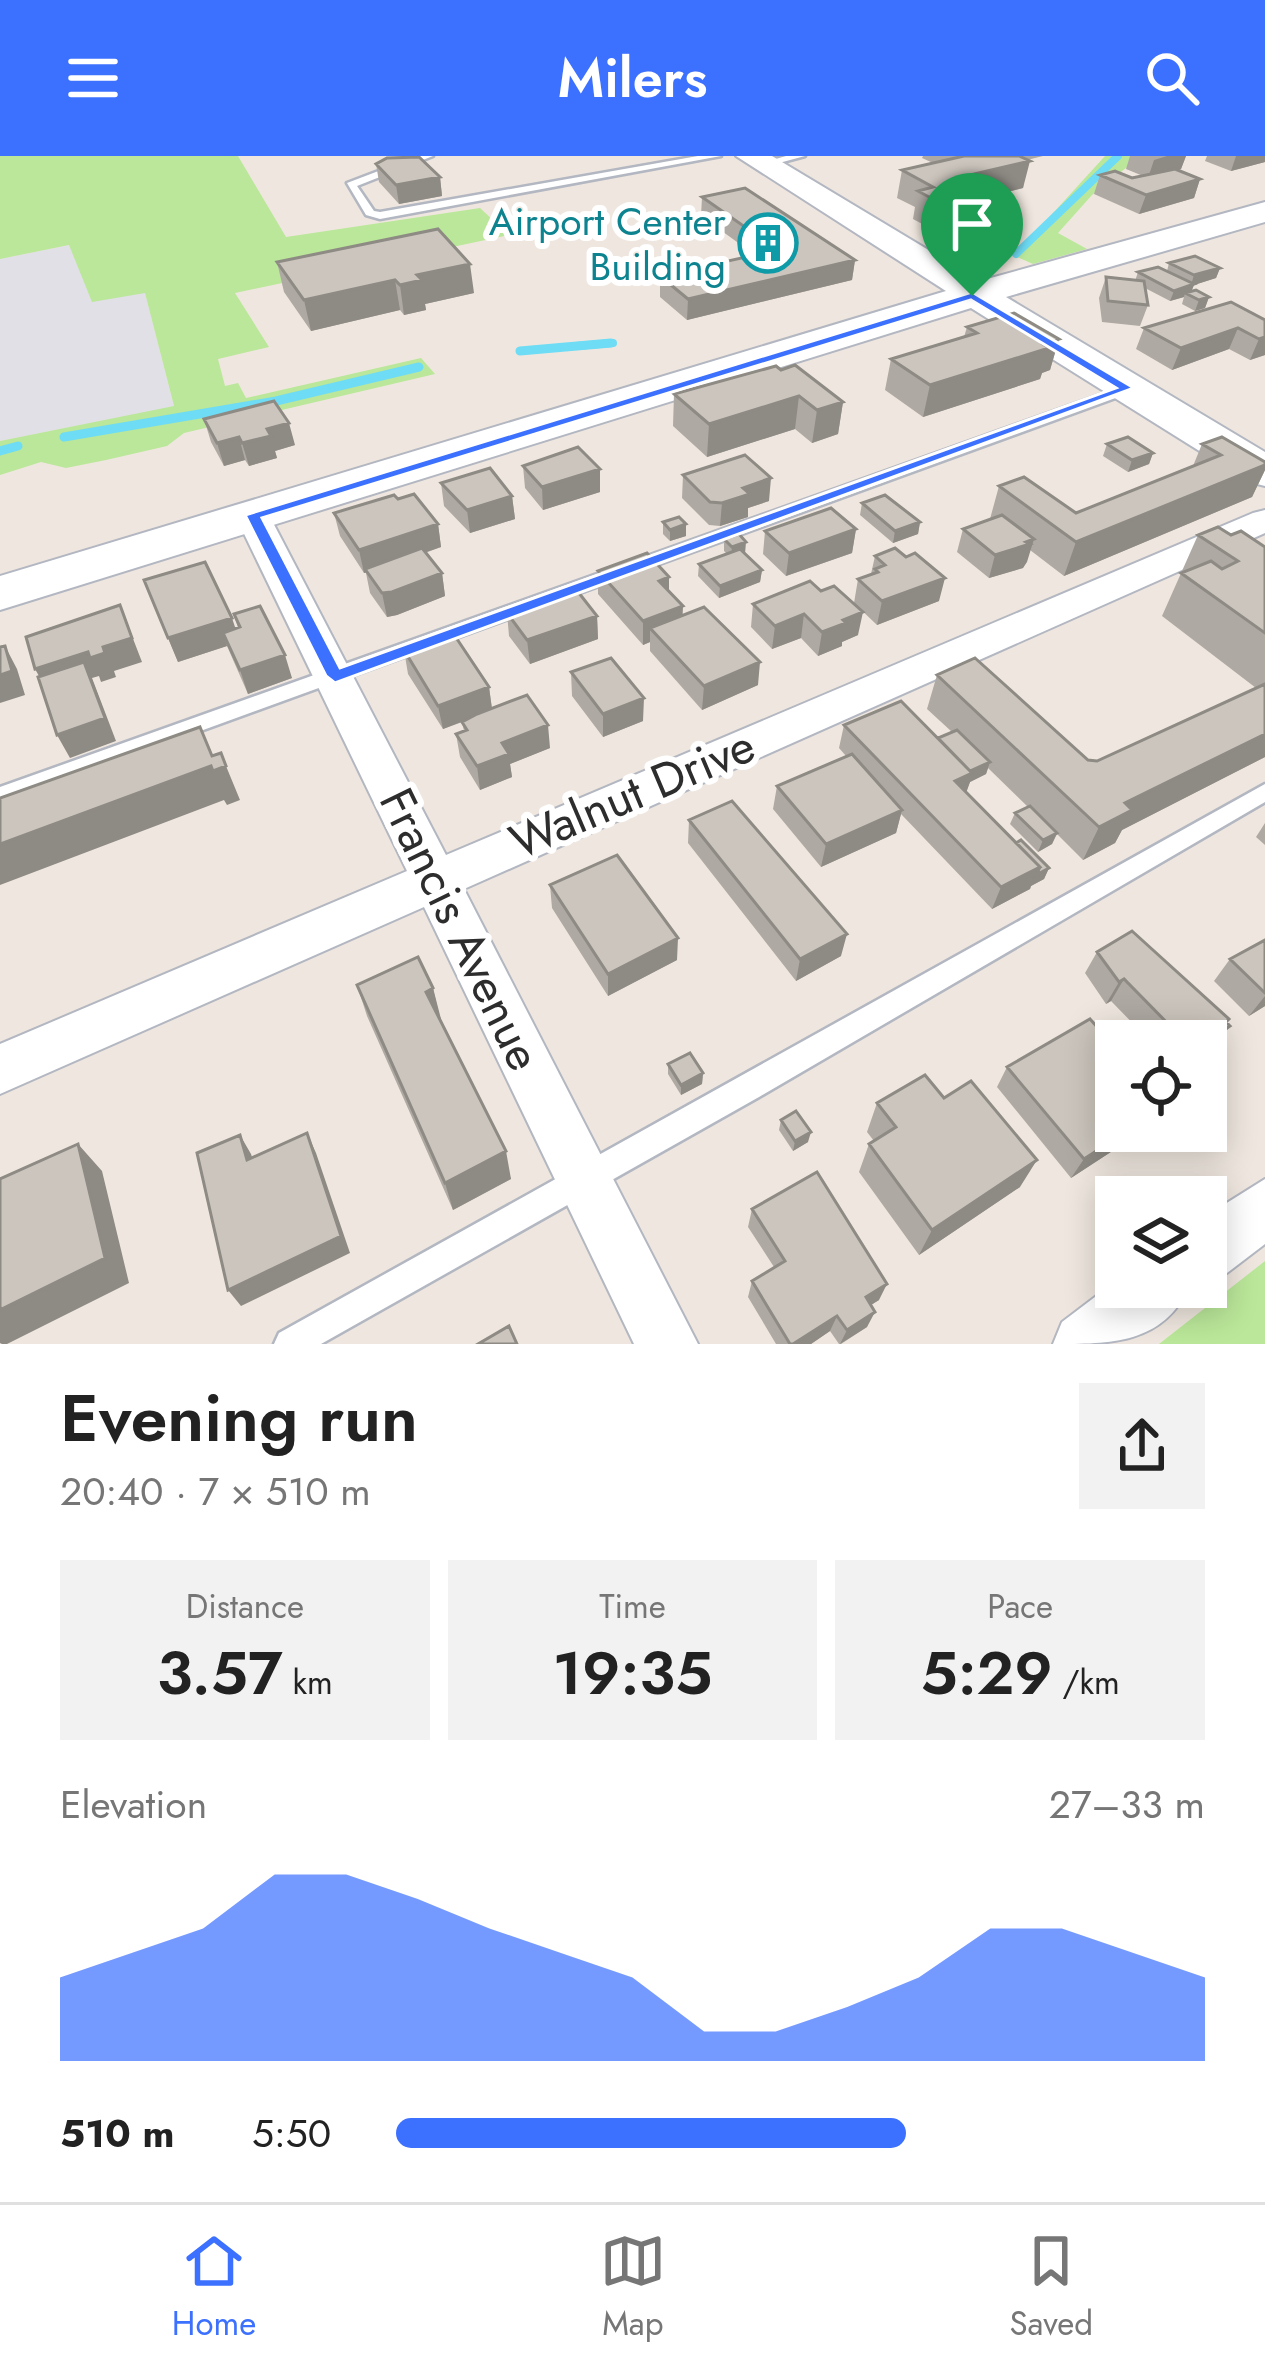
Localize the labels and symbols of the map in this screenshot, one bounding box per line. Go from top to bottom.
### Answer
pin [921,173,1023,296]
place label: Airport Center Building [489,193,727,295]
building icon: Airport Center Building [737,212,799,274]
street label: Walnut Drive [499,711,765,876]
street label: Francis Avenue [362,776,559,1082]

